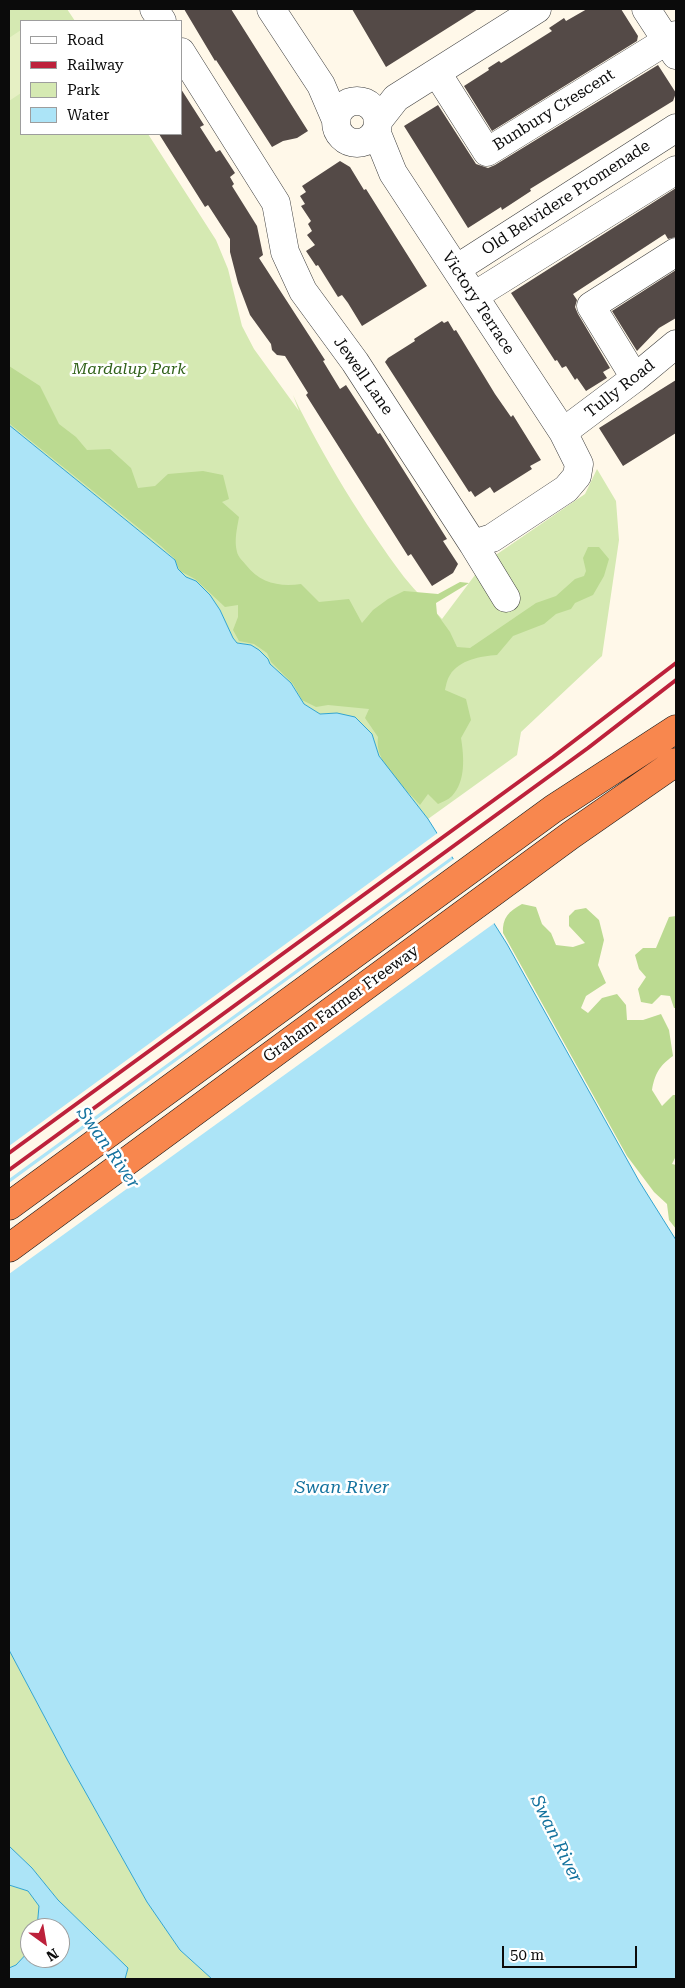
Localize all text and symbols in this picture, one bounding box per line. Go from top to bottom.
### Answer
legend [20,20,182,135]
text: Road [67,31,104,49]
text: Railway [67,56,124,74]
street label: Bunbury Crescent [490,65,618,155]
text: Park [67,81,100,99]
text: Water [67,106,109,124]
street label: Old Belvidere Promenade [478,136,654,260]
street label: Victory Terrace [438,248,518,358]
street label: Jewell Lane [329,333,397,419]
street label: Tully Road [581,356,659,422]
park label: Mardalup Park [72,359,186,379]
street label: Graham Farmer Freeway [260,941,422,1067]
water label: Swan River [72,1103,144,1193]
water label: Swan River [295,1477,389,1499]
water label: Swan River [526,1792,586,1886]
north arrow [20,1918,70,1968]
scale bar [505,1936,640,1968]
text: N [44,1945,61,1965]
text: 50 m [510,1946,544,1964]

